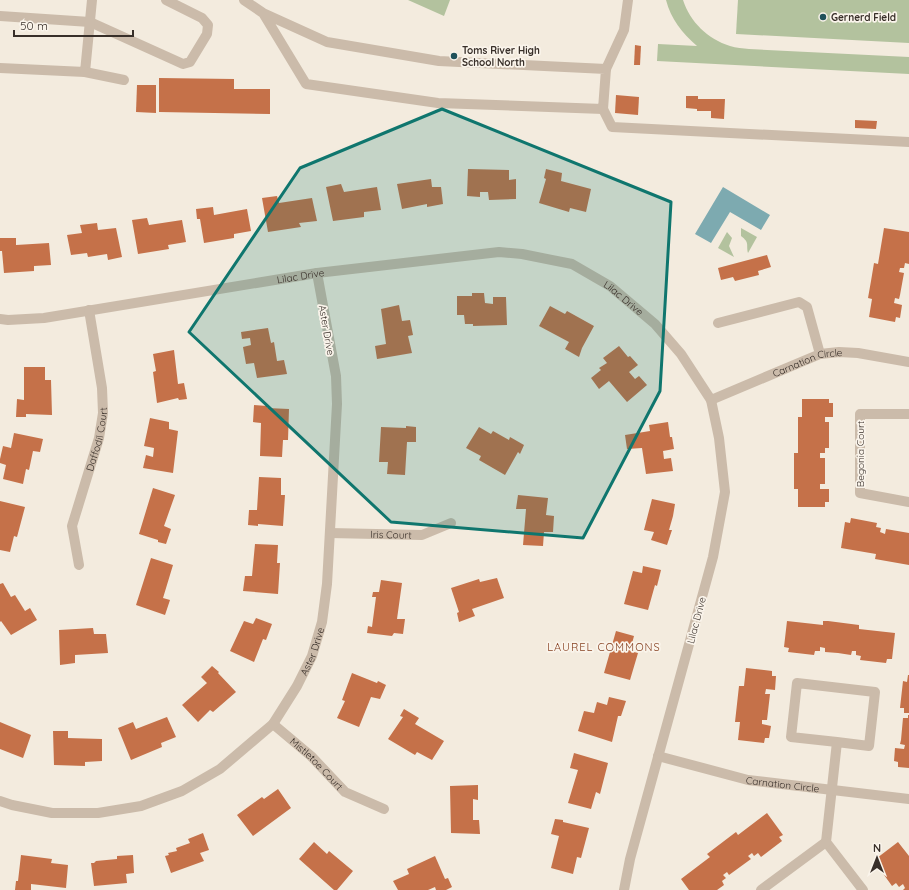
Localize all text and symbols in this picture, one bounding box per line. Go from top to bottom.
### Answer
place label: Gernerd Field [831,11,896,24]
scale bar [14,12,133,38]
marker: Gernerd Field [818,12,828,22]
text: 50 m [20,18,48,33]
place label: Toms River High School North [462,44,540,69]
marker: Toms River High School North [449,51,459,61]
street label: Lilac Drive [276,266,325,287]
street label: Lilac Drive [601,278,646,319]
street label: Aster Drive [316,304,337,357]
street label: Carnation Circle [771,346,843,380]
street label: Daffodil Court [83,406,110,473]
street label: Begonia Court [854,420,867,487]
street label: Iris Court [370,528,412,542]
street label: Lilac Drive [684,595,709,645]
street label: Aster Drive [297,625,327,678]
district label: LAUREL COMMONS [547,640,661,654]
street label: Mistletoe Court [287,735,346,793]
street label: Carnation Circle [745,774,820,795]
north arrow [857,838,897,878]
text: N [873,841,881,855]

